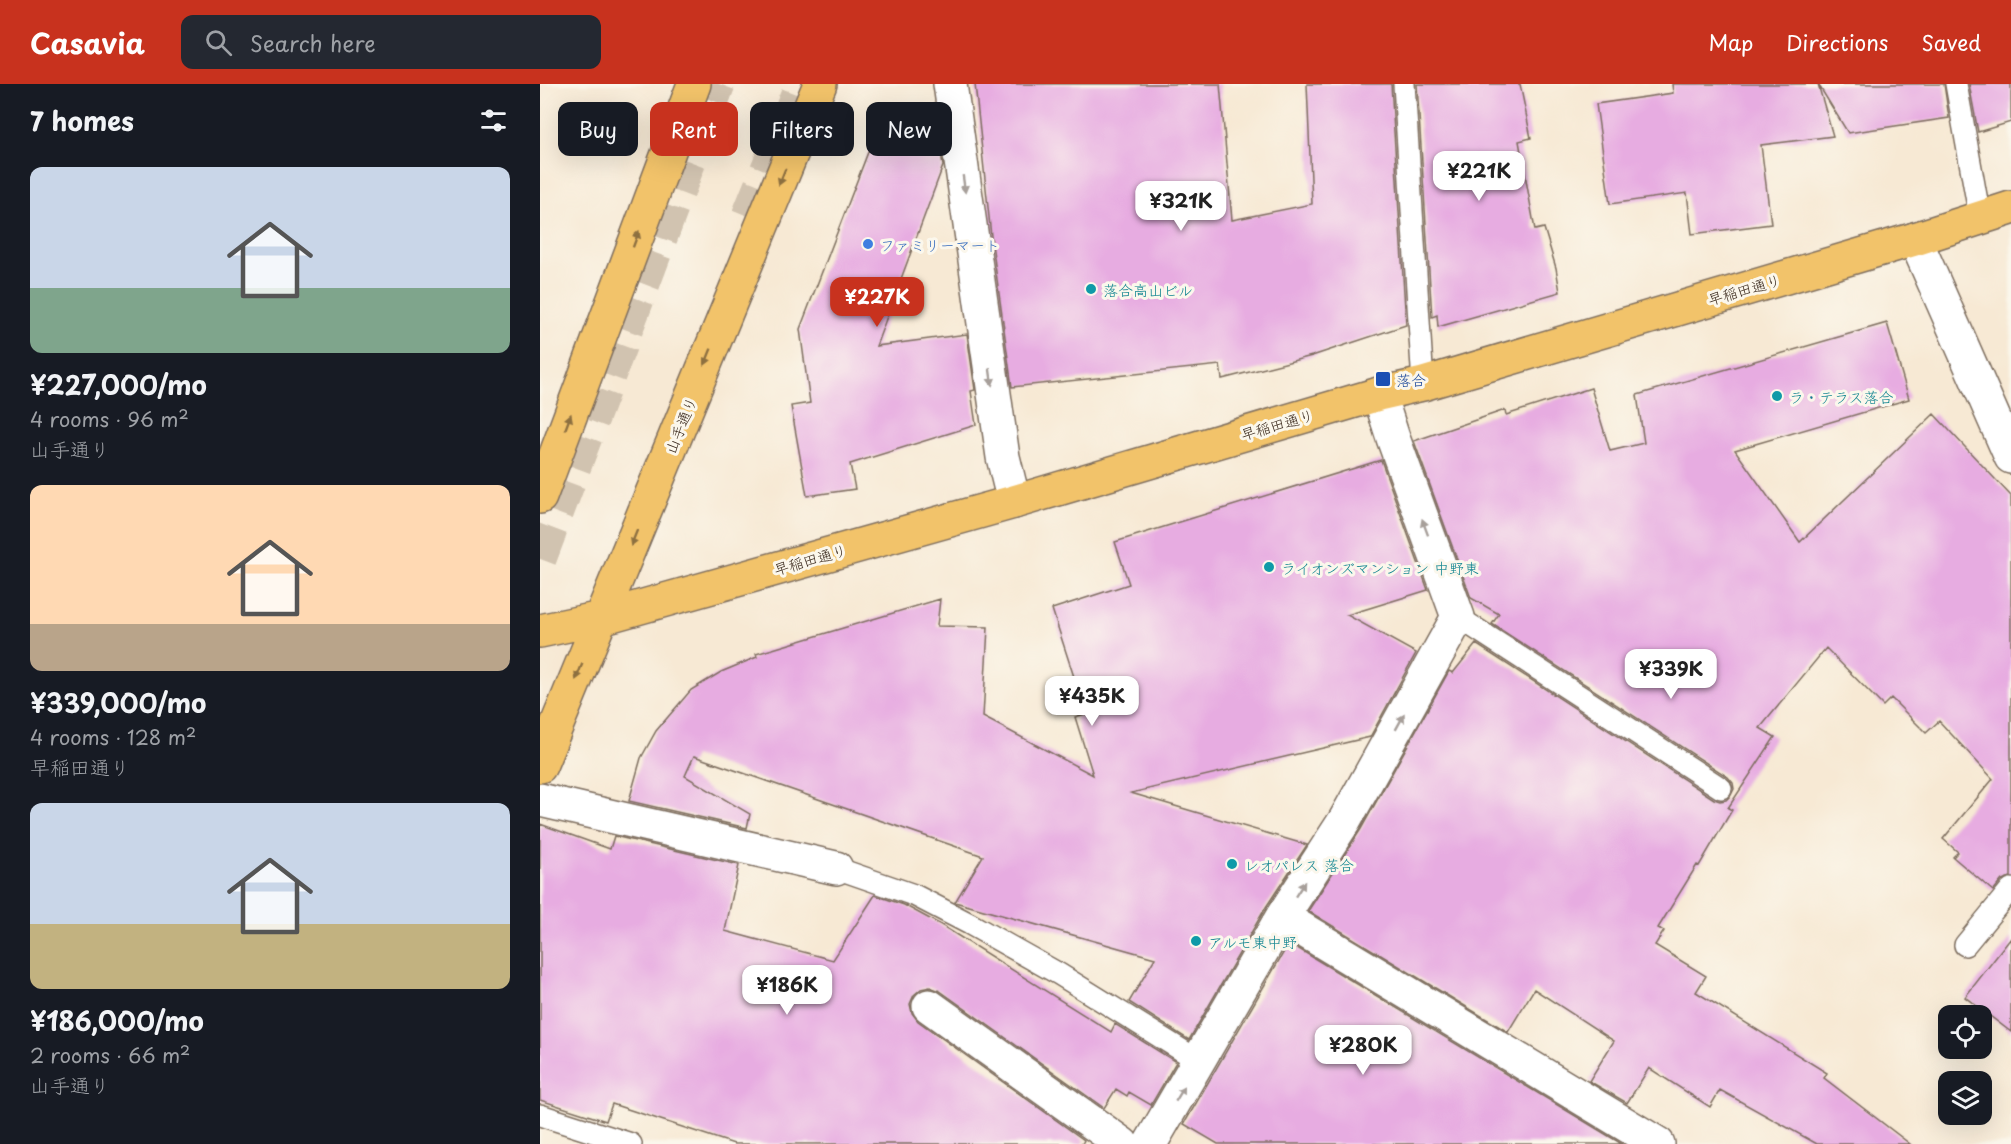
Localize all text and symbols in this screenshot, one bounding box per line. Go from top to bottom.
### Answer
search box [181,15,601,69]
text: Casavia [30,21,145,64]
icon: search [202,26,235,59]
text: Search here [250,26,376,59]
text: Map [1708,26,1753,58]
text: Directions [1786,26,1888,58]
text: Saved [1921,26,1981,58]
text: 7 homes [30,101,134,140]
chip: Buy [558,102,638,156]
chip: Rent [650,102,738,156]
chip: Filters [750,102,854,156]
chip: New [866,102,952,156]
icon: filters [477,104,510,137]
pin: ¥221K [1437,151,1521,202]
text: ¥221K [1447,155,1511,185]
one-way arrow [777,168,786,186]
one-way arrow [960,174,969,193]
pin: ¥321K [1139,181,1223,232]
text: ¥321K [1149,185,1213,215]
icon: home [216,206,324,314]
one-way arrow [632,230,641,248]
place label: ファミリーマート [880,233,1000,256]
marker: ファミリーマート [861,237,875,251]
street label: 早稲田通り [1705,268,1783,310]
pin: ¥227K [835,277,919,328]
place label: 落合高山ビル [1103,278,1193,301]
text: ¥227K [844,281,910,311]
marker: 落合高山ビル [1084,282,1098,296]
one-way arrow [703,349,713,367]
text: ¥227,000/mo [30,365,207,404]
one-way arrow [987,367,996,386]
place label: 落合 [1396,368,1426,391]
marker: 落合 [1374,370,1392,388]
place label: ラ・テラス落合 [1789,385,1893,408]
marker: ラ・テラス落合 [1770,389,1784,403]
street label: 山手通り [658,393,702,457]
street label: 早稲田通り [1238,403,1316,445]
text: 4 rooms · 96 m² [30,404,189,434]
one-way arrow [563,413,573,431]
text: 山手通り [30,434,110,464]
one-way arrow [1419,517,1429,535]
icon: home [216,524,324,632]
one-way arrow [629,529,639,547]
street label: 早稲田通り [771,538,849,580]
place label: ライオンズマンション 中野東 [1281,556,1479,579]
marker: ライオンズマンション 中野東 [1262,560,1276,574]
pin: ¥339K [1629,649,1713,700]
text: ¥339K [1639,653,1703,683]
one-way arrow [574,663,583,681]
pin: ¥435K [1050,676,1134,727]
text: ¥435K [1059,680,1125,710]
text: ¥339,000/mo [30,683,206,722]
one-way arrow [1395,713,1405,730]
text: 4 rooms · 128 m² [30,722,196,752]
text: 早稲田通り [30,752,130,782]
icon: home [216,842,324,950]
place label: レオパレス 落合 [1244,853,1354,876]
marker: レオパレス 落合 [1225,857,1239,871]
one-way arrow [1294,882,1306,898]
place label: アルモ東中野 [1208,930,1297,953]
marker: アルモ東中野 [1189,934,1203,948]
pin: ¥186K [745,965,829,1016]
text: ¥186K [756,969,818,999]
text: ¥186,000/mo [30,1001,204,1040]
map controls [1938,1005,1992,1125]
button: locate [1938,1005,1992,1059]
pin: ¥280K [1321,1025,1405,1076]
text: ¥280K [1329,1029,1397,1059]
text: 2 rooms · 66 m² [30,1040,190,1070]
text: 山手通り [30,1070,110,1100]
button: layers [1938,1071,1992,1125]
one-way arrow [1175,1086,1186,1102]

